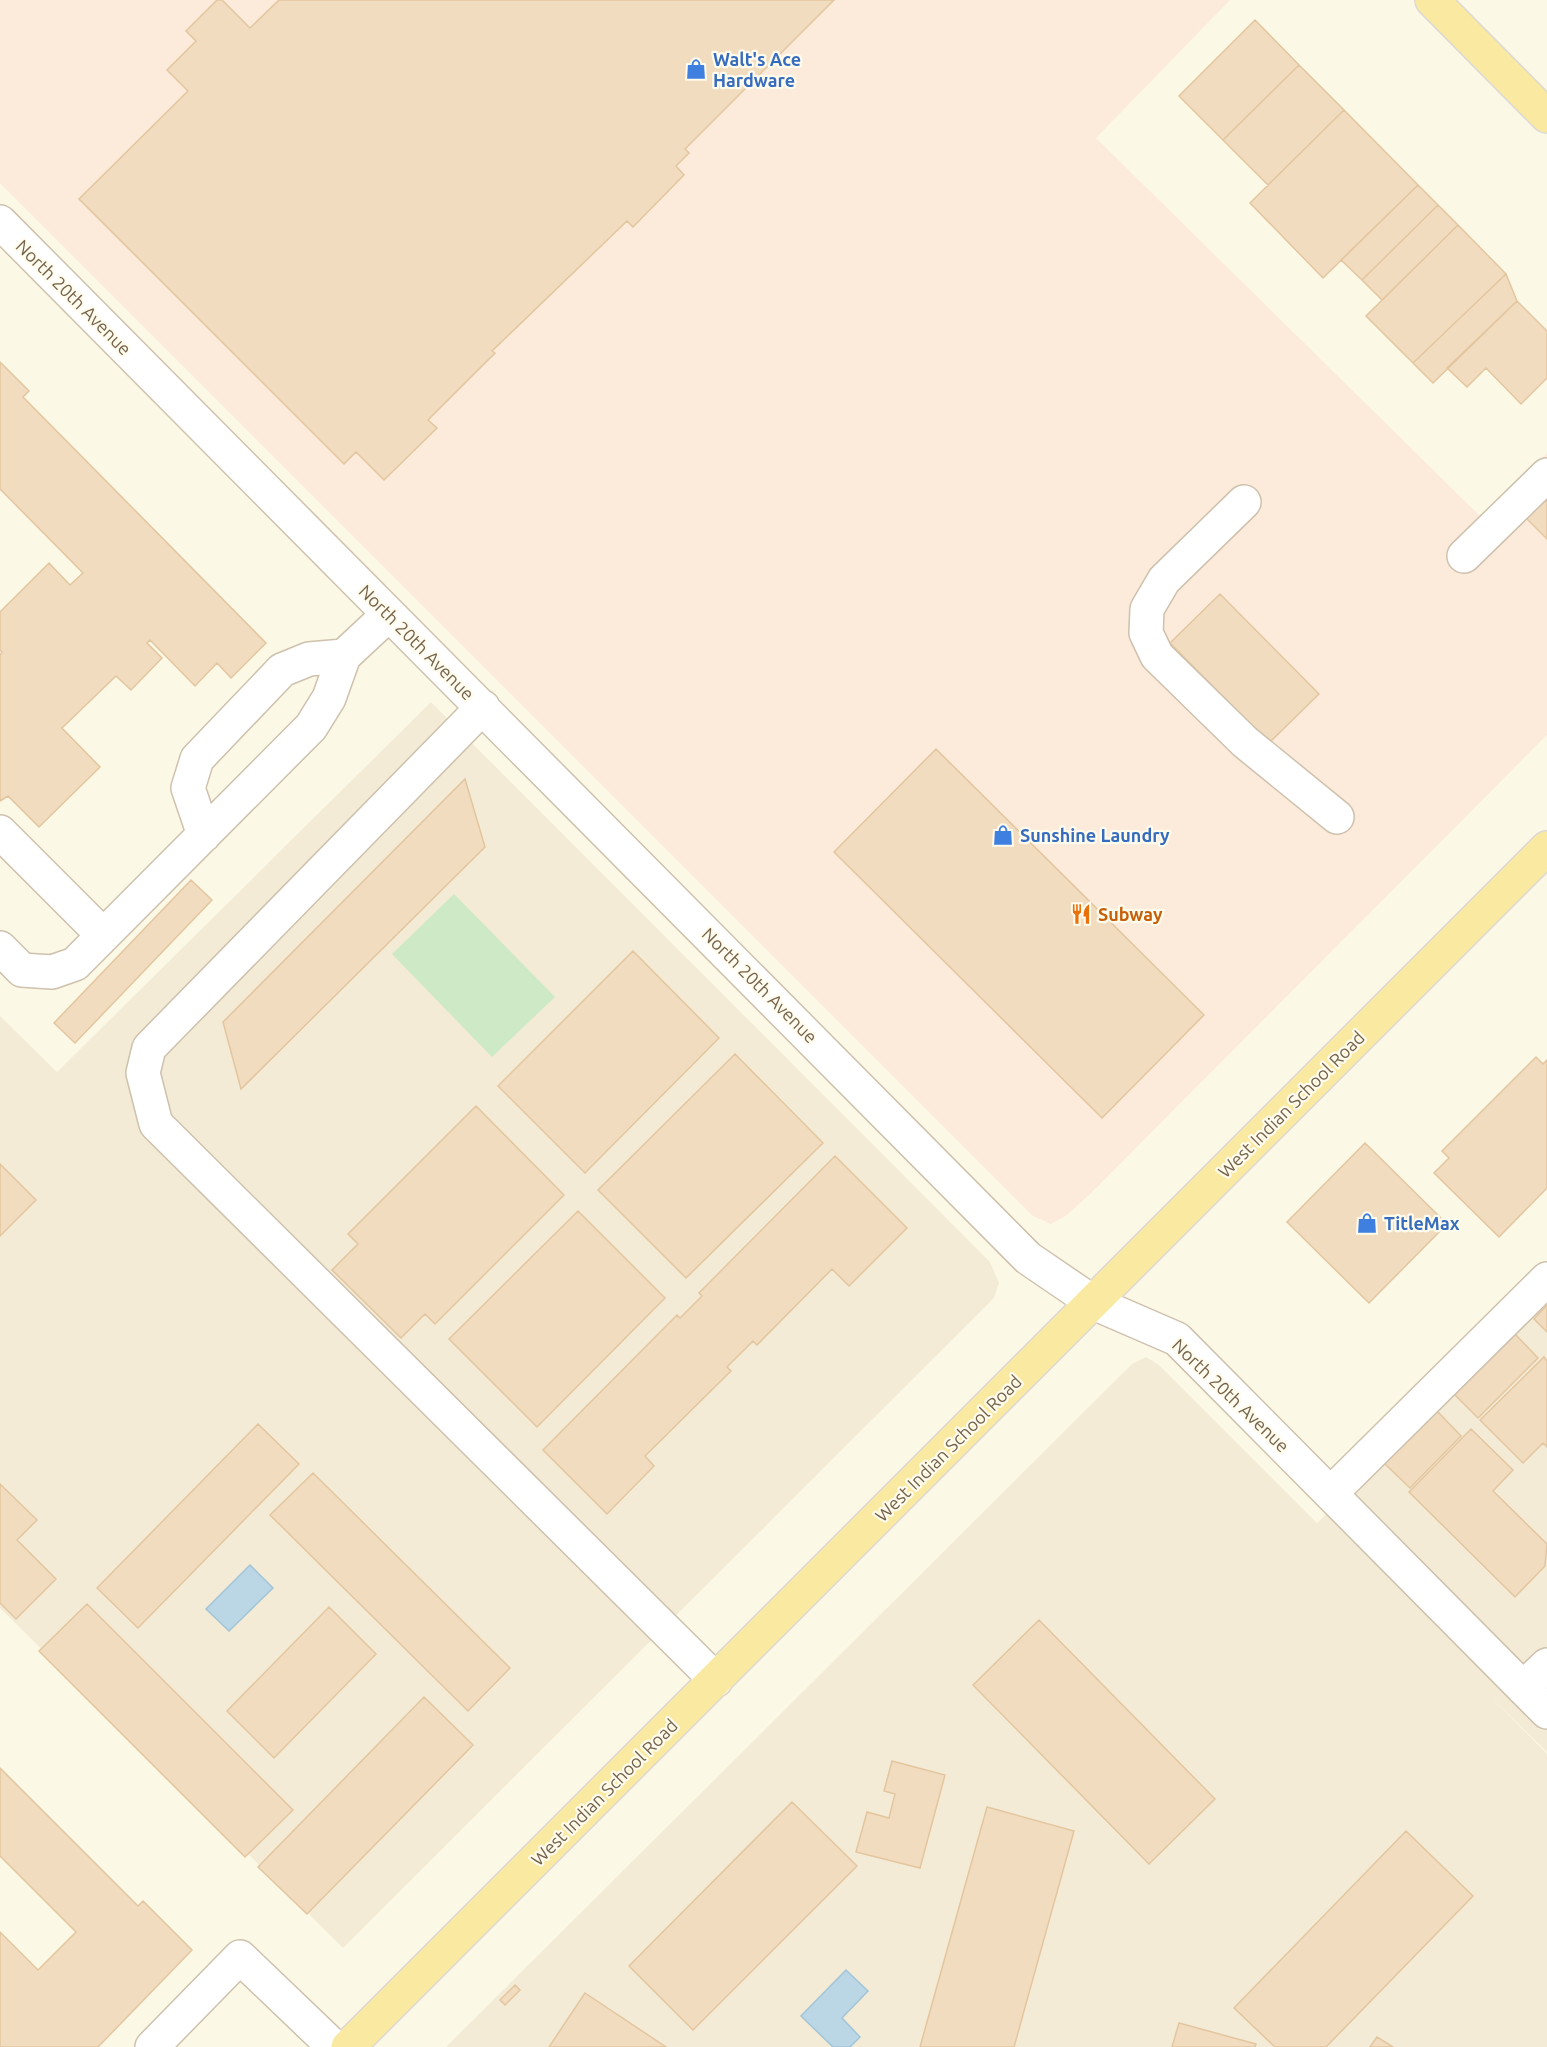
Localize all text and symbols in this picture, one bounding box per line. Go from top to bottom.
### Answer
place label: Walt's Ace Hardware [713,49,801,90]
shop icon: Walt's Ace Hardware [684,57,708,81]
street label: North 20th Avenue [12,235,136,359]
street label: North 20th Avenue [355,580,479,704]
shop icon: Sunshine Laundry [991,823,1015,847]
place label: Sunshine Laundry [1020,825,1170,845]
restaurant icon: Subway [1069,902,1093,926]
place label: Subway [1098,904,1163,924]
street label: North 20th Avenue [698,923,822,1047]
street label: West Indian School Road [1214,1027,1368,1181]
shop icon: TitleMax [1355,1211,1379,1235]
place label: TitleMax [1384,1213,1460,1233]
street label: North 20th Avenue [1169,1334,1293,1456]
street label: West Indian School Road [871,1371,1025,1525]
street label: West Indian School Road [527,1715,681,1869]

